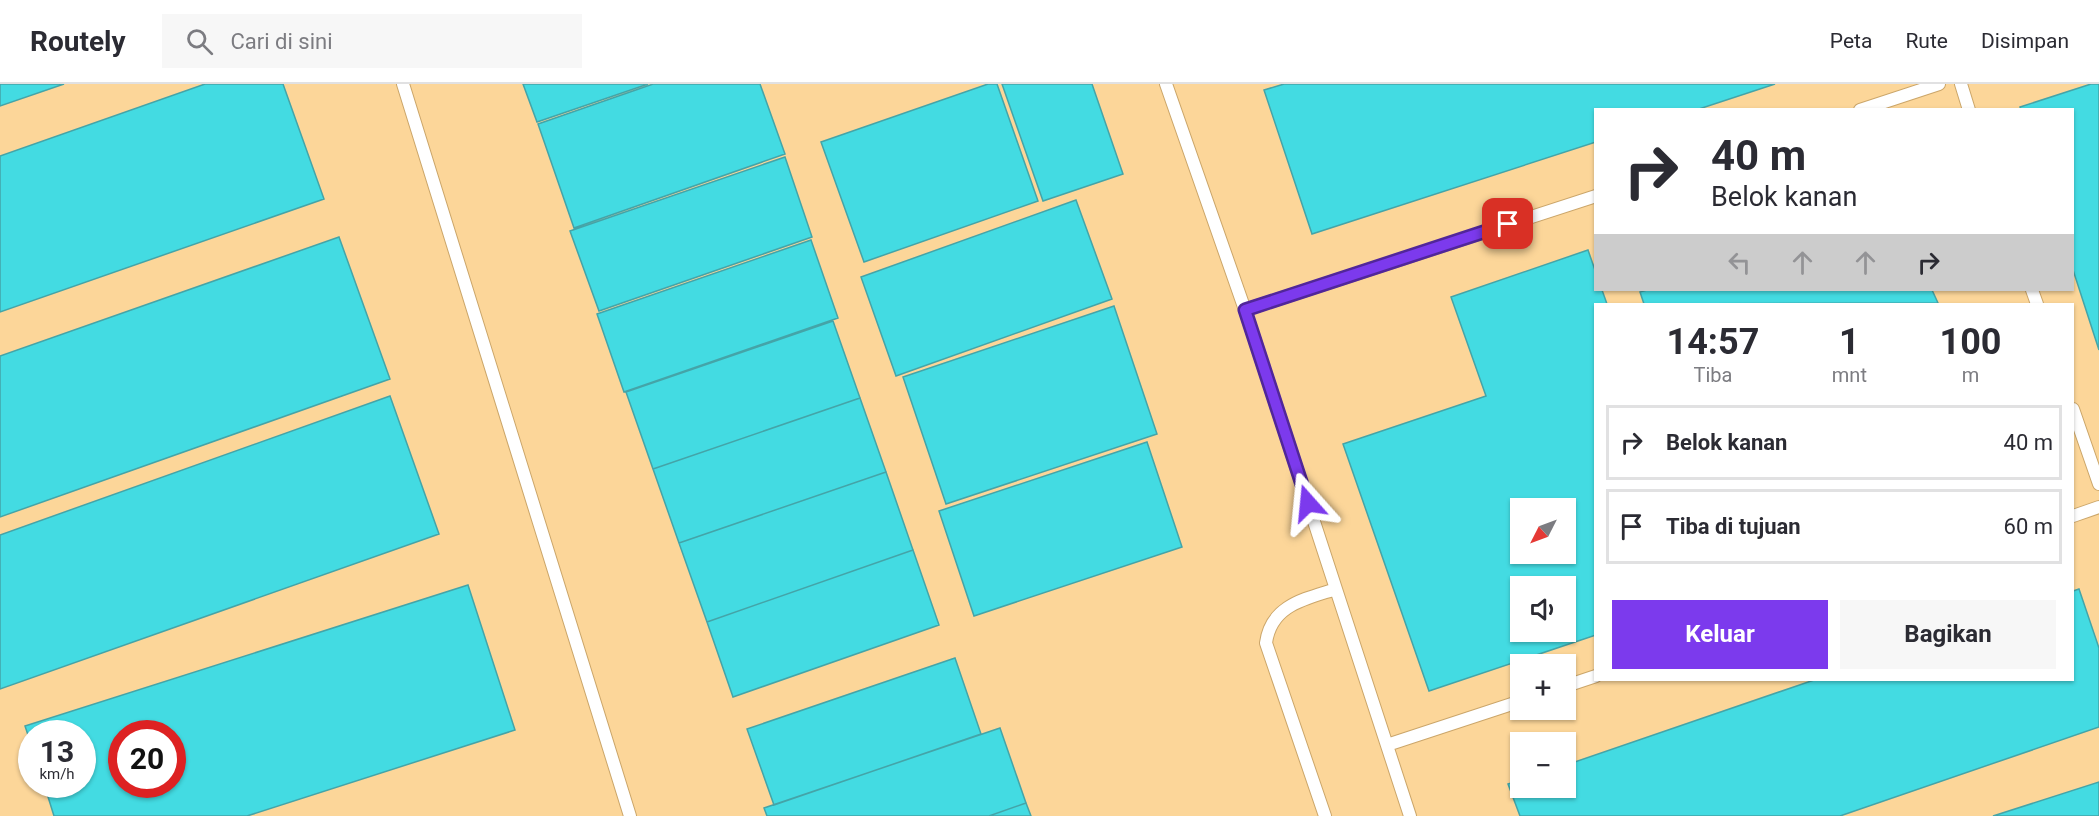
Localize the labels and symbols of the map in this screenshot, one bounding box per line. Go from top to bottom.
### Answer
pin [1482,198,1533,249]
position arrow [1276,471,1340,535]
north arrow [1510,498,1576,564]
speed limit sign: 20 [108,720,186,798]

